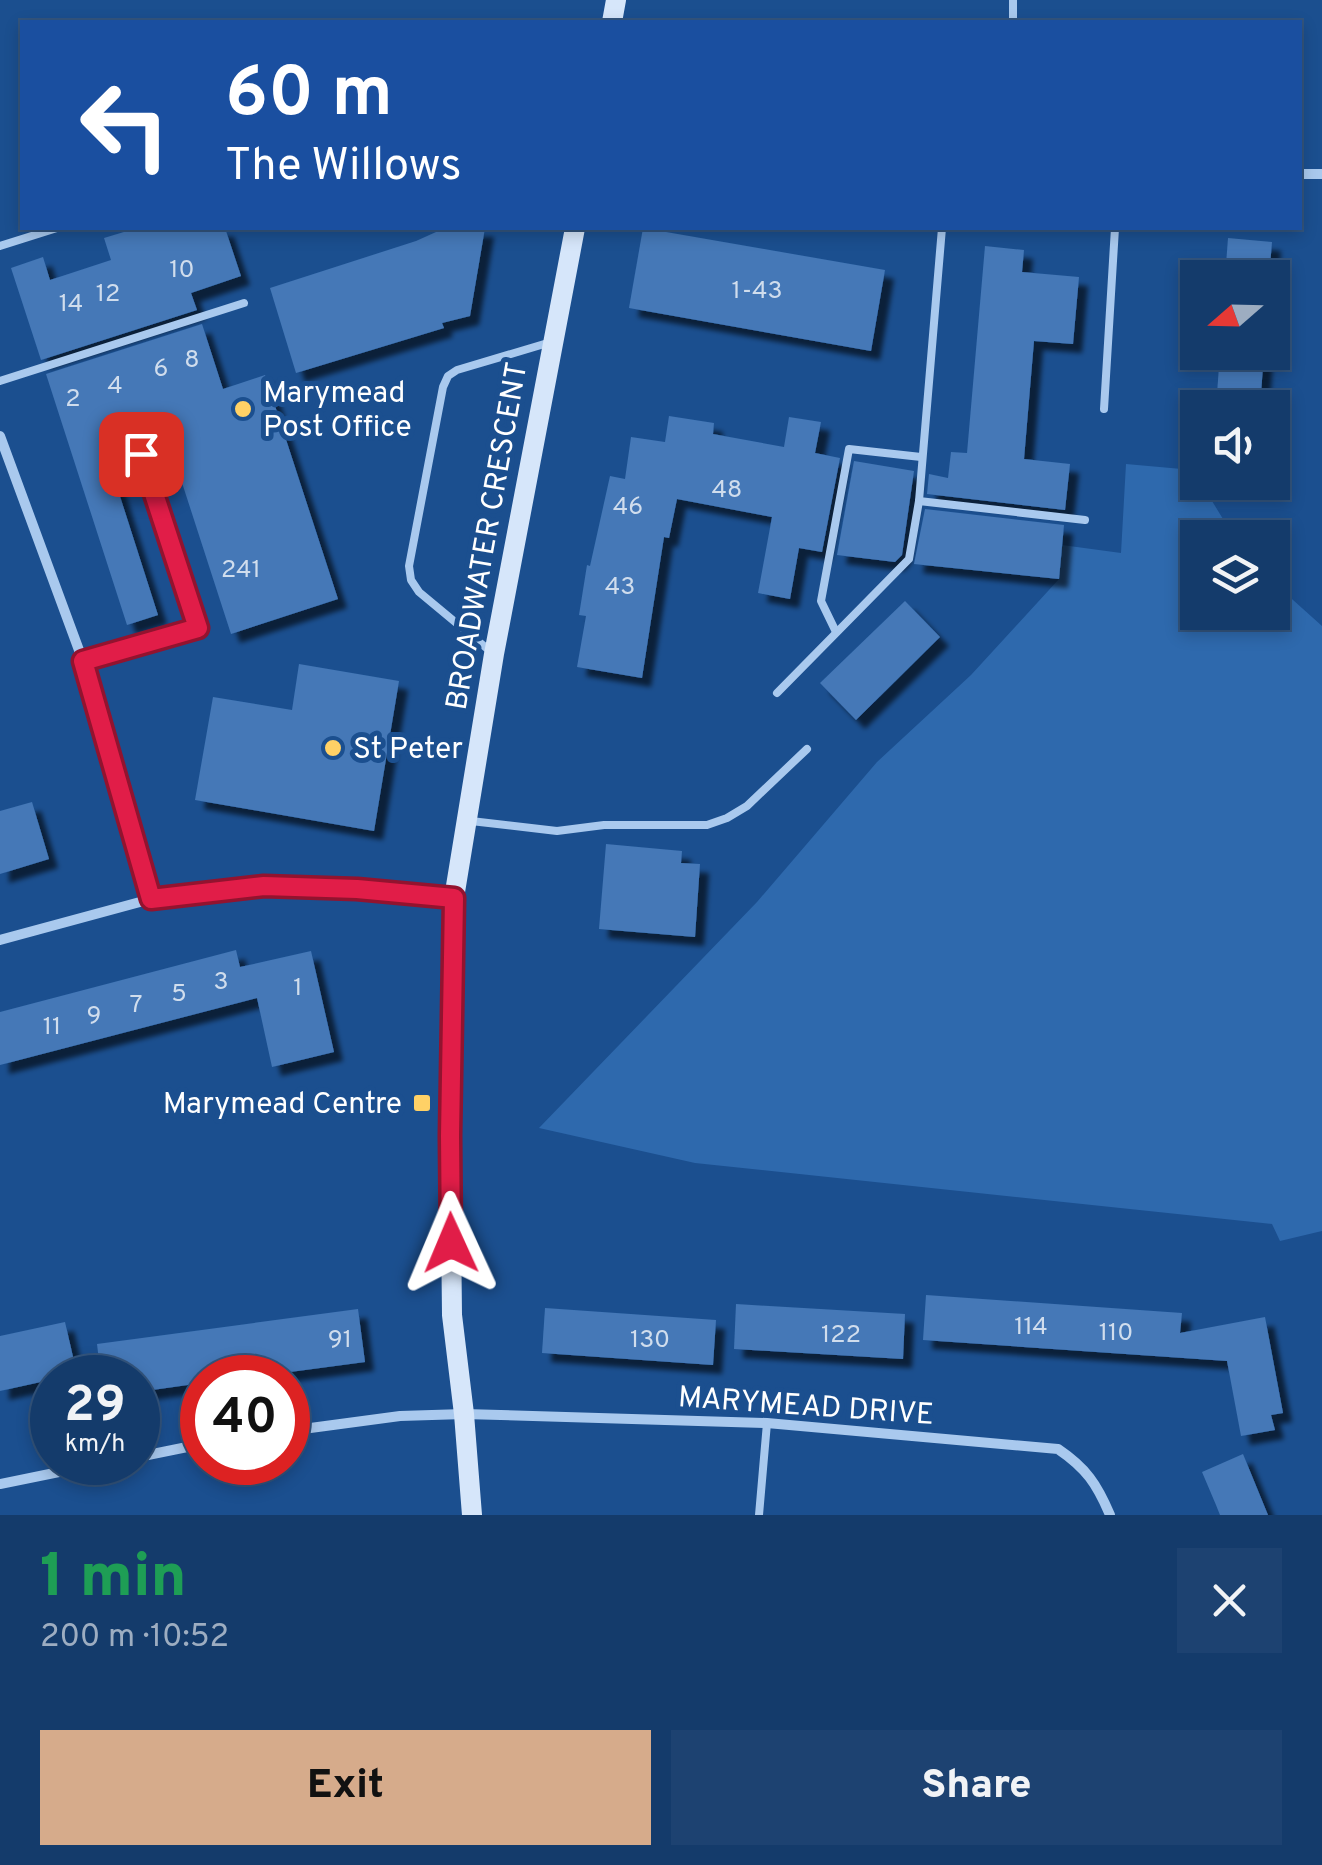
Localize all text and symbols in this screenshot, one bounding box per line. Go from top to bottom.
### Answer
text: 60 m [225,52,393,141]
icon: left [60,60,190,190]
text: The Willows [225,139,462,196]
house number: 10 [169,255,195,287]
north arrow [1180,260,1290,370]
map controls [1180,260,1290,630]
house number: 1-43 [731,276,783,308]
house number: 12 [96,279,120,311]
house number: 14 [59,289,83,321]
house number: 8 [184,345,200,377]
house number: 6 [154,354,168,386]
street label: BROADWATER CRESCENT [440,360,537,713]
house number: 4 [107,371,123,403]
place label: Marymead Post Office [263,376,412,447]
house number: 2 [65,384,81,416]
button: sound [1180,390,1290,500]
marker: Marymead Post Office [232,398,254,420]
pin [99,412,184,497]
icon: arrive [114,427,169,482]
house number: 48 [712,475,742,507]
house number: 46 [613,492,643,524]
button: layers [1180,520,1290,630]
house number: 241 [221,555,261,587]
house number: 43 [605,572,635,604]
place label: St Peter [353,732,463,769]
marker: St Peter [322,737,344,759]
house number: 3 [213,967,229,999]
house number: 1 [293,973,303,1005]
house number: 5 [171,979,187,1011]
house number: 7 [129,990,143,1022]
house number: 9 [87,1001,101,1033]
house number: 11 [43,1012,61,1044]
place label: Marymead Centre [163,1087,402,1124]
marker: Marymead Centre [411,1092,433,1114]
position arrow [399,1191,503,1295]
house number: 114 [1014,1312,1048,1344]
house number: 110 [1099,1318,1133,1350]
house number: 122 [821,1320,861,1352]
house number: 91 [328,1325,352,1357]
house number: 130 [630,1325,670,1357]
speed limit sign: 40 [180,1355,310,1485]
text: 29 [64,1376,126,1439]
street label: MARYMEAD DRIVE [677,1380,935,1435]
text: km/h [65,1429,125,1461]
text: 1 min [40,1542,187,1618]
button: close [1177,1548,1282,1653]
text: 200 m · 10:52 [40,1618,229,1658]
button: Exit [40,1730,651,1845]
button: Share [671,1730,1282,1845]

